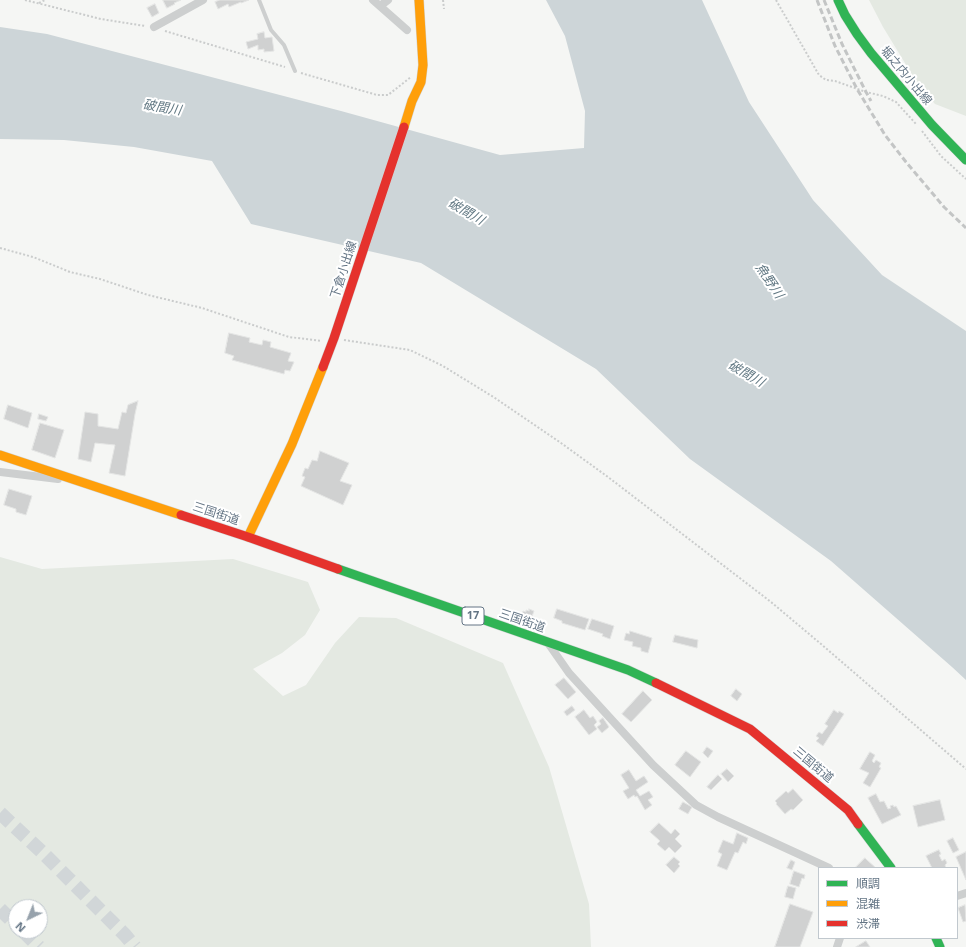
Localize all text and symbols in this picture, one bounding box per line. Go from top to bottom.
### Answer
street label: 堀之内小出線 [877,44,935,108]
water label: 破間川 [142,97,182,119]
water label: 破間川 [445,195,487,229]
street label: 下倉小出線 [328,239,360,301]
water label: 魚野川 [752,260,786,302]
water label: 破間川 [725,357,767,391]
street label: 三国街道 [191,500,241,528]
street label: 三国街道 [497,606,547,636]
road number: 17 [462,607,484,625]
street label: 三国街道 [790,744,836,786]
legend [818,867,958,939]
text: 順調 [856,875,880,892]
text: 混雑 [856,895,880,912]
north arrow [8,899,48,939]
text: 渋滞 [856,915,880,932]
text: N [12,919,29,936]

